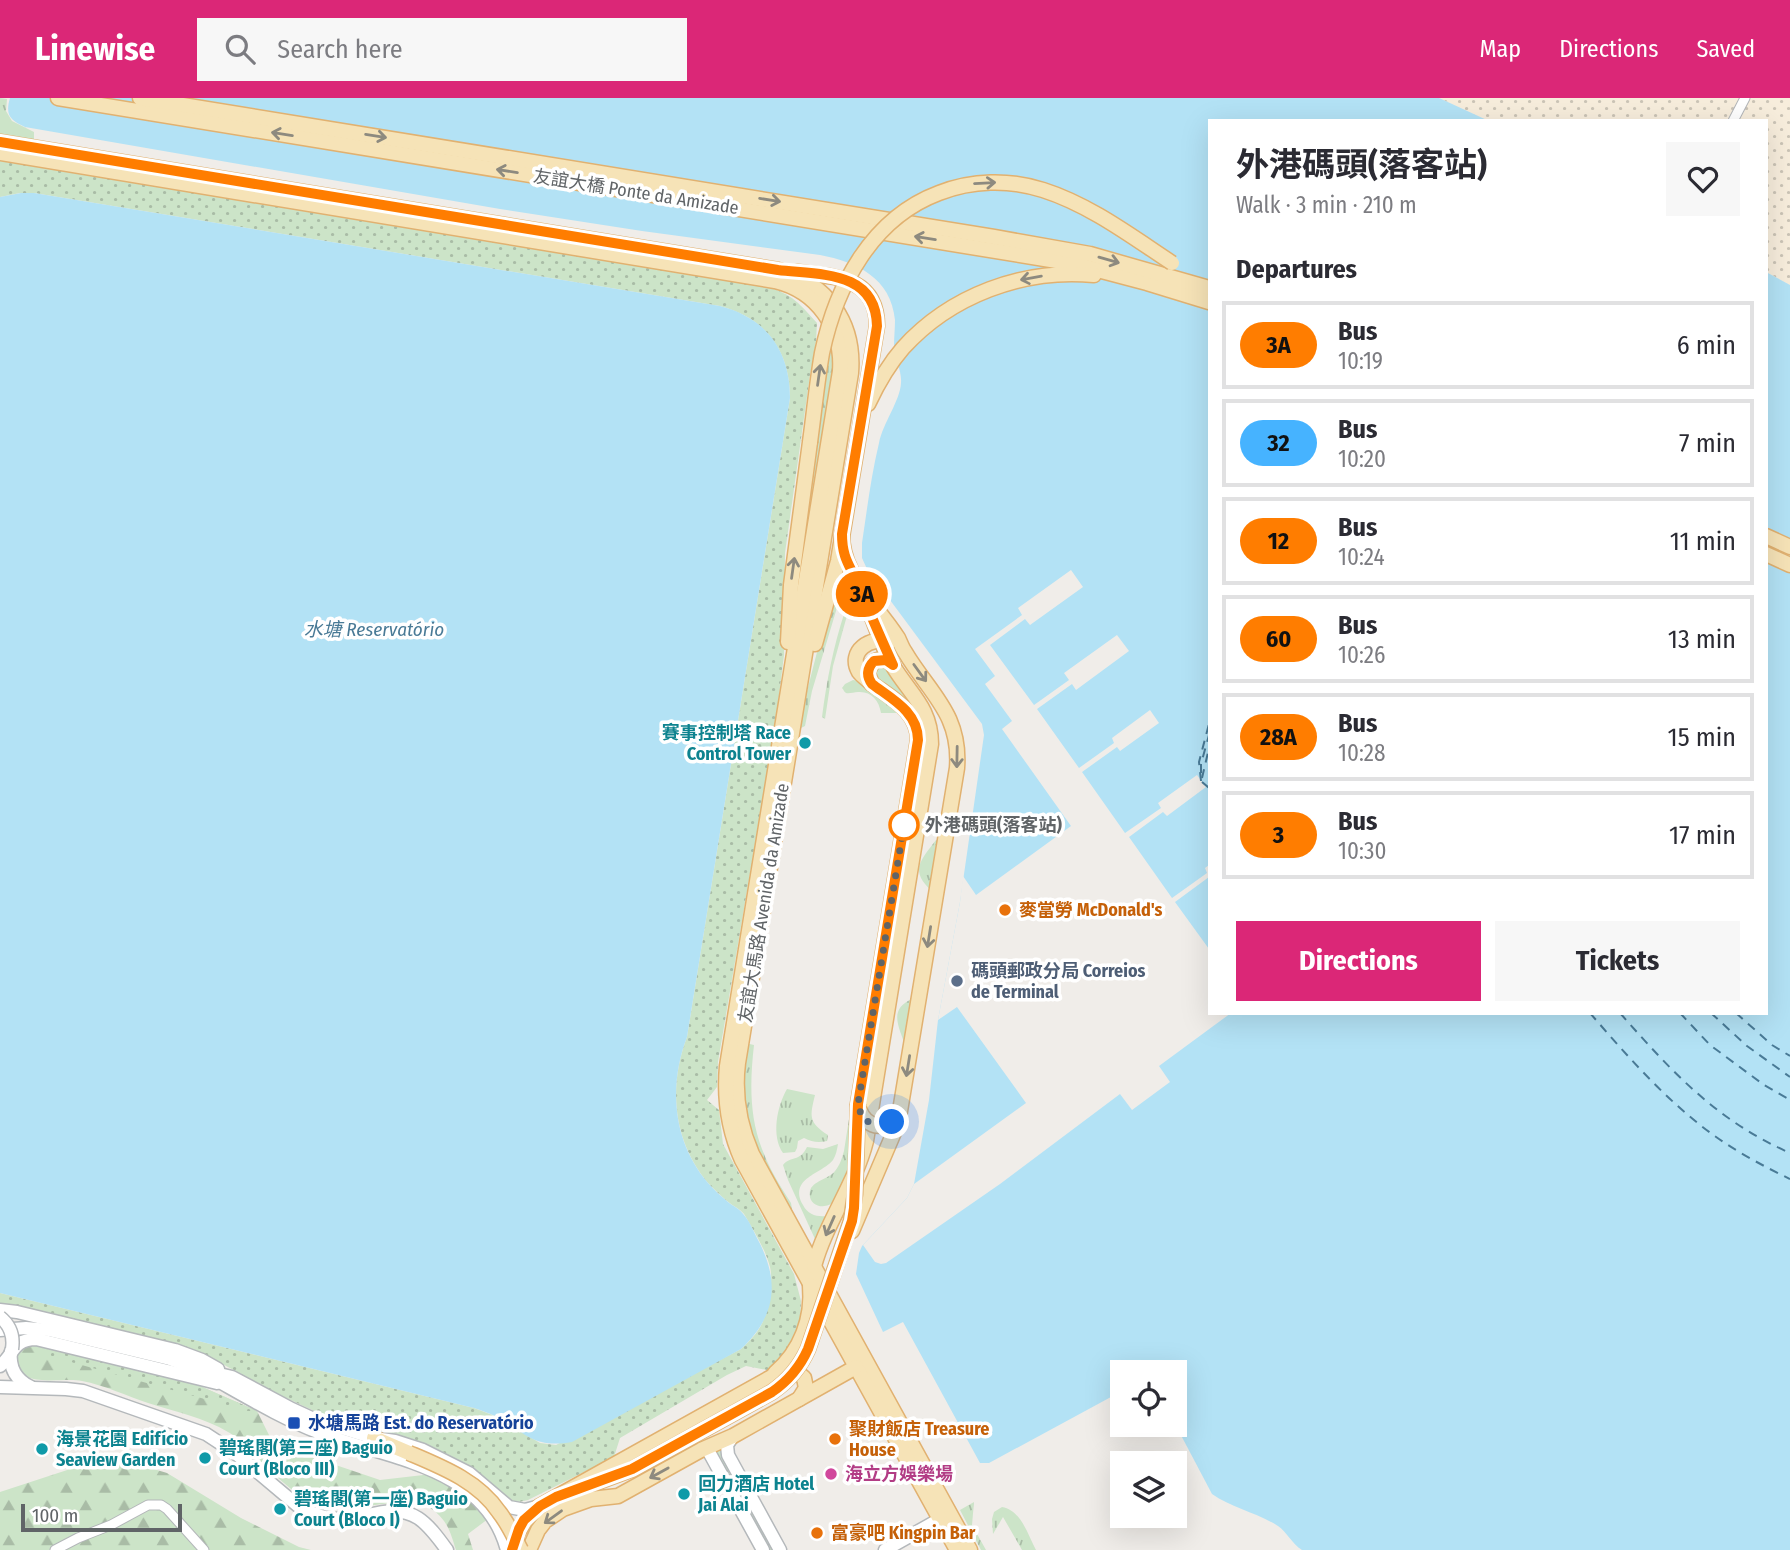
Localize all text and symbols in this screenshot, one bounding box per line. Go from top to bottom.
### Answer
search box [197,18,687,81]
text: Linewise [35,29,155,69]
icon: search [221,30,259,68]
text: Search here [277,34,403,65]
text: Map [1480,35,1521,63]
text: Directions [1559,35,1658,63]
text: Saved [1696,35,1755,63]
one-way arrow [271,127,294,140]
one-way arrow [365,130,387,143]
button: heart [1666,142,1740,216]
text: 外港碼頭(落客站) [1236,145,1487,185]
one-way arrow [496,164,518,177]
street label: 友誼大橋 Ponte da Amizade [532,165,740,219]
one-way arrow [973,177,996,190]
text: Walk · 3 min · 210 m [1236,191,1417,219]
one-way arrow [758,194,781,207]
one-way arrow [914,231,936,244]
one-way arrow [1098,254,1120,267]
text: Departures [1236,254,1357,285]
one-way arrow [1020,272,1043,285]
text: Bus [1338,316,1377,347]
text: 6 min [1677,330,1736,361]
text: 3A [1266,331,1291,359]
text: 10:19 [1338,347,1383,375]
one-way arrow [813,364,826,386]
text: Bus [1338,414,1377,445]
text: 7 min [1679,428,1736,459]
text: 32 [1267,429,1290,457]
text: 10:20 [1338,445,1386,473]
text: Bus [1338,512,1377,543]
text: 11 min [1670,526,1736,557]
text: 12 [1268,527,1289,555]
text: 10:24 [1338,543,1385,571]
one-way arrow [786,558,799,580]
line badge: 3A [830,571,894,617]
text: 3A [850,580,874,608]
text: Bus [1338,610,1377,641]
water label: 水塘 Reservatório [304,618,444,641]
text: 13 min [1668,624,1736,655]
text: 60 [1266,625,1291,653]
text: 10:26 [1338,641,1385,669]
one-way arrow [913,663,927,682]
text: Bus [1338,708,1377,739]
place label: 賽事控制塔 Race Control Tower [662,722,791,765]
text: 15 min [1668,722,1736,753]
text: 28A [1260,723,1297,751]
marker: 賽事控制塔 Race Control Tower [797,735,813,751]
text: 10:28 [1338,739,1385,767]
one-way arrow [950,746,963,769]
street label: 友誼大馬路 Avenida da Amizade [734,782,794,1024]
text: Bus [1338,806,1377,837]
marker: 外港碼頭(落客站) [889,810,919,840]
place label: 外港碼頭(落客站) [925,814,1062,836]
text: 17 min [1669,820,1736,851]
text: 3 [1273,821,1284,849]
text: 10:30 [1338,837,1386,865]
place label: 麥當勞 McDonald's [1019,899,1163,921]
marker: 麥當勞 McDonald's [997,902,1013,918]
button: Directions [1236,921,1481,1001]
button: Tickets [1495,921,1740,1001]
one-way arrow [922,925,935,948]
place label: 碼頭郵政分局 Correios de Terminal [971,960,1145,1003]
marker: 碼頭郵政分局 Correios de Terminal [949,973,965,989]
one-way arrow [901,1054,914,1077]
your location [874,1104,909,1139]
one-way arrow [823,1215,836,1236]
map controls [1110,1360,1187,1528]
button: locate [1110,1360,1187,1437]
place label: 水塘馬路 Est. do Reservatório [308,1412,534,1434]
marker: 水塘馬路 Est. do Reservatório [286,1415,302,1431]
place label: 聚財飯店 Treasure House [849,1418,989,1461]
place label: 海景花園 Edifício Seaview Garden [56,1428,189,1471]
marker: 聚財飯店 Treasure House [827,1431,843,1447]
place label: 碧瑤閣(第三座) Baguio Court (Bloco III) [219,1437,393,1480]
marker: 海景花園 Edifício Seaview Garden [34,1441,50,1457]
marker: 碧瑤閣(第三座) Baguio Court (Bloco III) [197,1450,213,1466]
button: layers [1110,1451,1187,1528]
place label: 海立方娛樂場 [845,1463,953,1485]
marker: 海立方娛樂場 [823,1466,839,1482]
one-way arrow [649,1467,670,1480]
place label: 回力酒店 Hotel Jai Alai [697,1473,814,1516]
marker: 回力酒店 Hotel Jai Alai [676,1486,692,1502]
place label: 碧瑤閣(第一座) Baguio Court (Bloco I) [294,1488,468,1531]
scale bar [21,1501,182,1533]
marker: 碧瑤閣(第一座) Baguio Court (Bloco I) [272,1501,288,1517]
text: 100 m [32,1504,78,1527]
one-way arrow [544,1509,563,1524]
place label: 富豪吧 Kingpin Bar [831,1522,976,1544]
marker: 富豪吧 Kingpin Bar [809,1525,825,1541]

